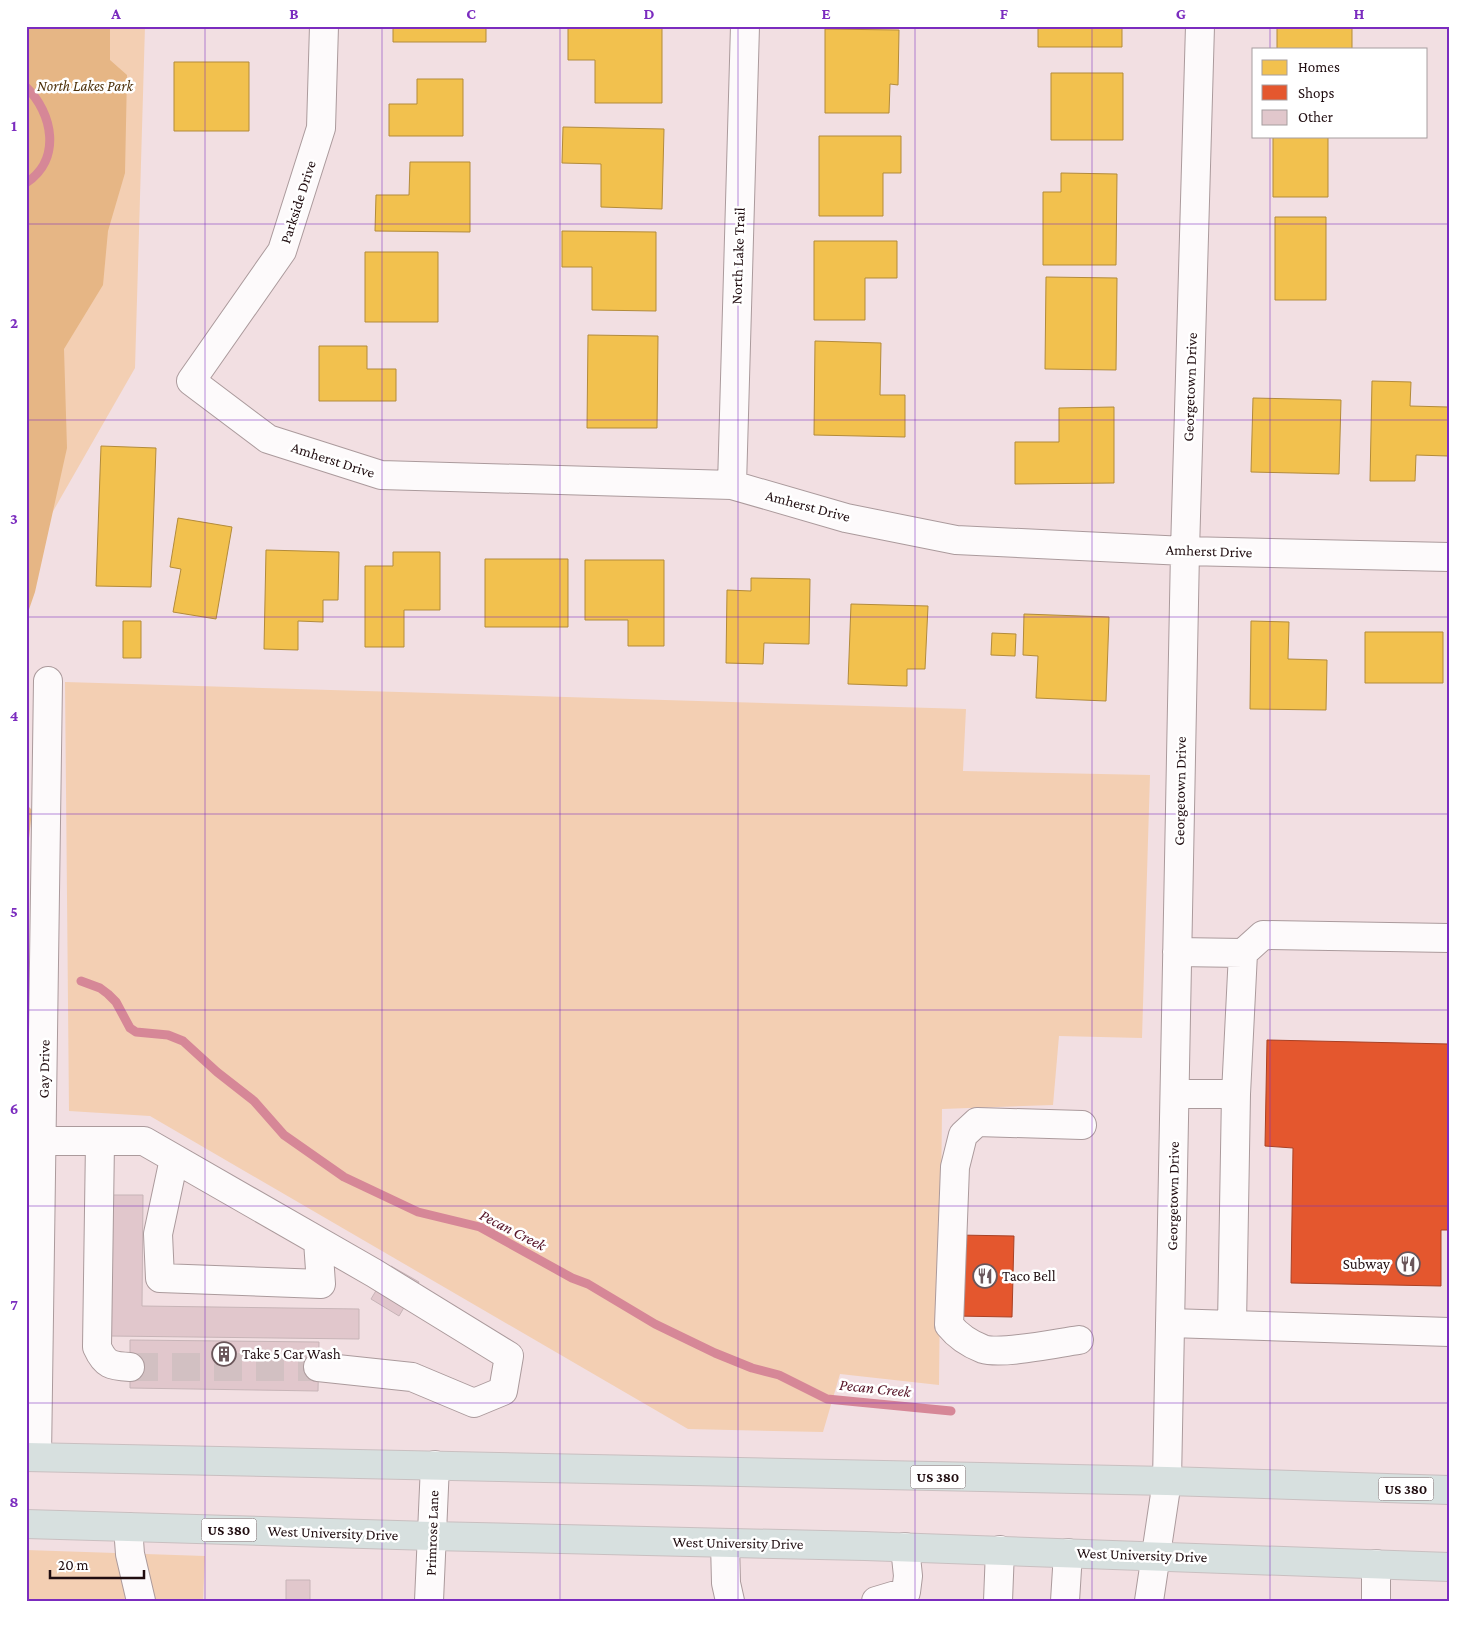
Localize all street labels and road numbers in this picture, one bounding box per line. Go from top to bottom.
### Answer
street label: Parkside Drive [277,158,319,246]
street label: North Lake Trail [728,207,748,305]
street label: Georgetown Drive [1180,332,1201,442]
street label: Amherst Drive [289,439,377,481]
street label: Amherst Drive [764,487,852,525]
street label: Amherst Drive [1165,541,1253,561]
street label: Georgetown Drive [1171,736,1190,846]
street label: Gay Drive [35,1039,54,1099]
street label: Georgetown Drive [1164,1141,1183,1251]
road number: US 380 [910,1465,966,1488]
road number: US 380 [1378,1478,1434,1500]
street label: Primrose Lane [423,1490,442,1576]
road number: US 380 [202,1518,256,1542]
street label: West University Drive [267,1523,399,1544]
street label: West University Drive [672,1534,804,1553]
street label: West University Drive [1076,1545,1208,1566]

